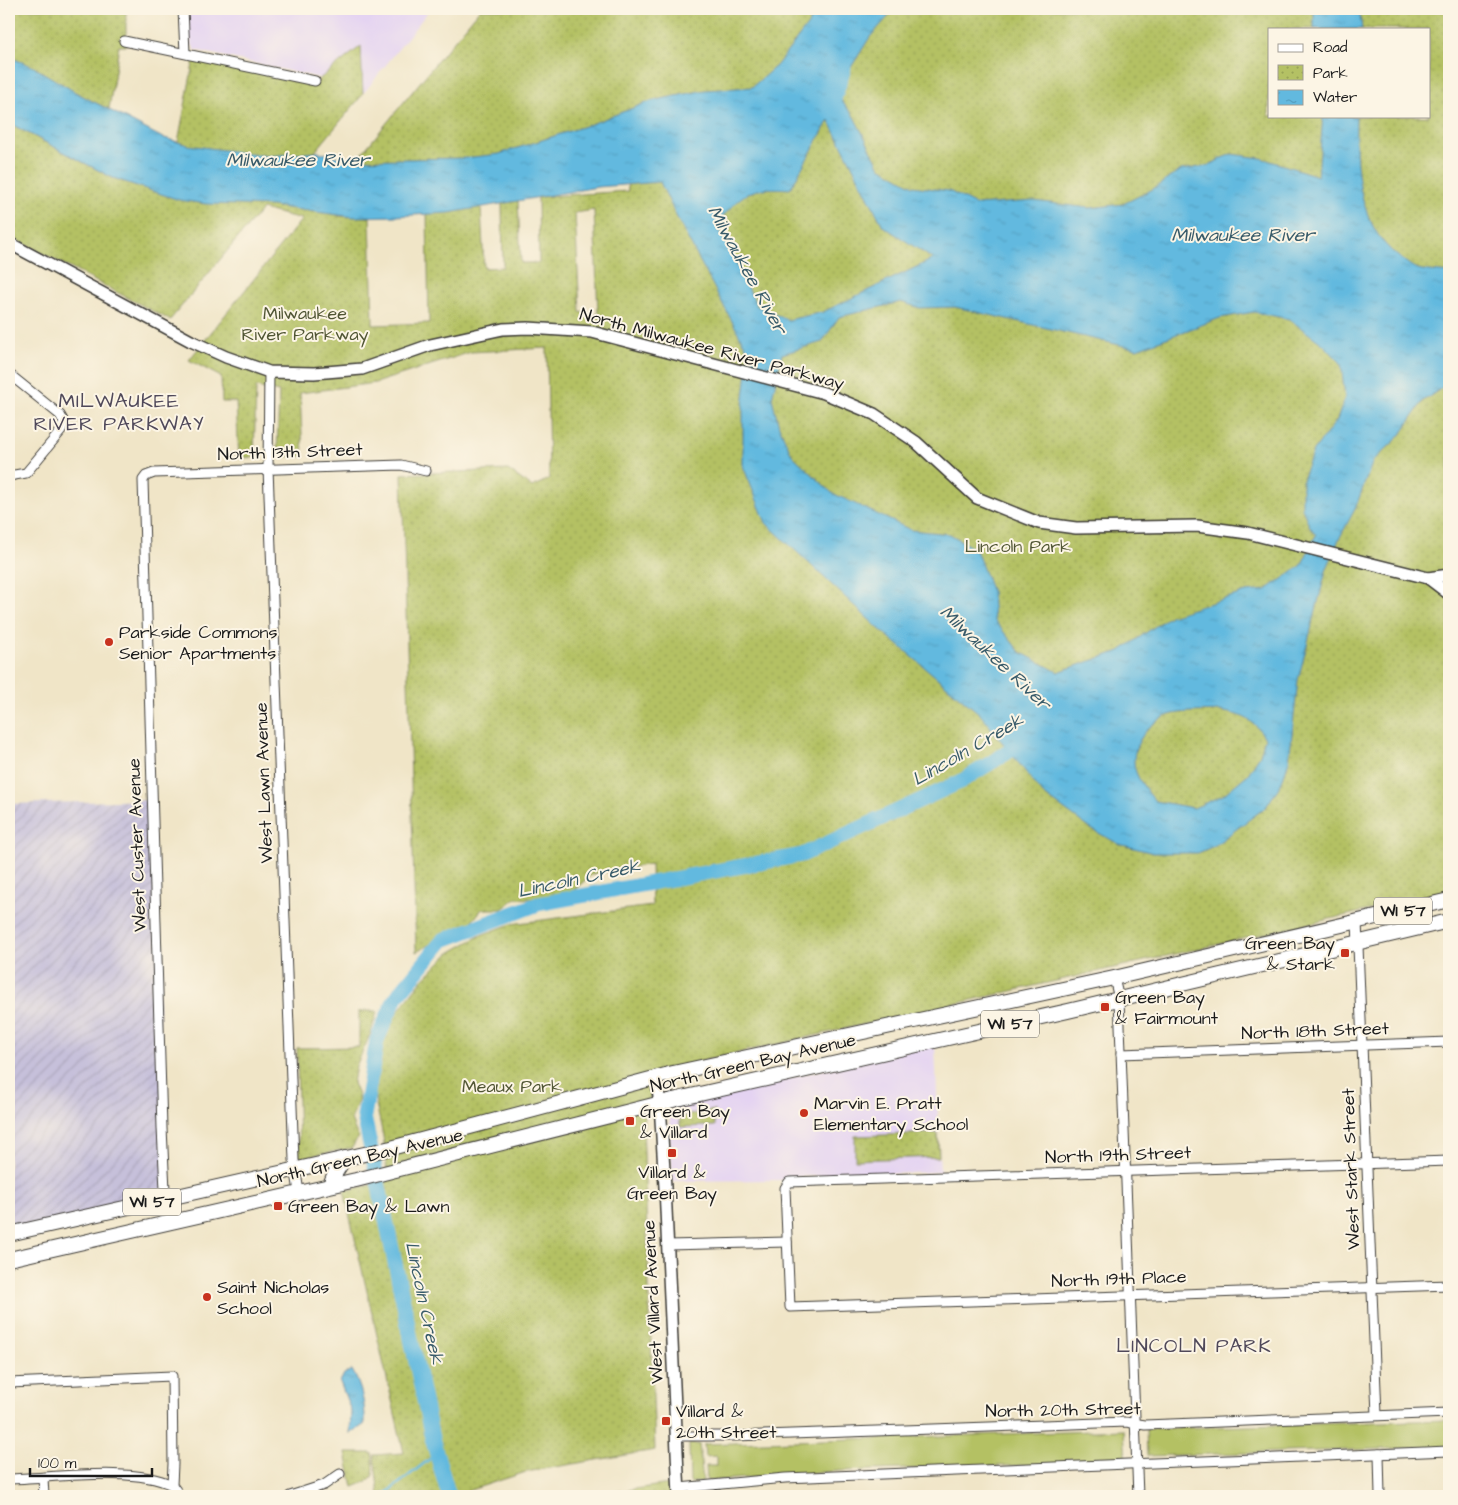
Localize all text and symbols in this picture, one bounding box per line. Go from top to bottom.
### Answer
legend [1268,28,1430,118]
text: Road [1313,37,1348,58]
text: Park [1313,63,1348,84]
text: Water [1313,87,1357,108]
water label: Milwaukee River [226,147,372,174]
water label: Milwaukee River [700,201,795,341]
water label: Milwaukee River [1171,222,1317,249]
park label: Milwaukee River Parkway [242,301,369,348]
street label: North Milwaukee River Parkway [577,302,847,397]
district label: MILWAUKEE RIVER PARKWAY [33,387,205,438]
street label: North 13th Street [217,437,364,467]
park label: Lincoln Park [965,534,1071,559]
water label: Milwaukee River [933,599,1058,718]
place label: Parkside Commons Senior Apartments [119,620,278,666]
marker: Parkside Commons Senior Apartments [103,636,115,648]
street label: West Lawn Avenue [249,702,279,864]
water label: Lincoln Creek [907,707,1029,793]
street label: West Custer Avenue [121,757,153,932]
water label: Lincoln Creek [515,853,643,905]
road number: WI 57 [1374,898,1432,924]
place label: Green Bay & Stark [1245,931,1335,977]
marker: Green Bay & Stark [1339,947,1351,959]
place label: Green Bay & Fairmount [1115,985,1219,1031]
marker: Green Bay & Fairmount [1099,1001,1111,1013]
road number: WI 57 [981,1011,1039,1038]
street label: North 18th Street [1241,1016,1390,1046]
street label: North Green Bay Avenue [648,1027,859,1100]
park label: Meaux Park [462,1074,562,1099]
street label: West Stark Street [1336,1087,1366,1250]
place label: Marvin E. Pratt Elementary School [814,1091,969,1138]
place label: Green Bay & Villard [640,1099,730,1145]
marker: Marvin E. Pratt Elementary School [798,1107,810,1119]
marker: Green Bay & Villard [624,1115,636,1127]
street label: North Green Bay Avenue [255,1122,466,1195]
street label: North 19th Street [1044,1140,1192,1170]
marker: Villard & Green Bay [666,1147,678,1159]
place label: Villard & Green Bay [627,1160,717,1207]
road number: WI 57 [123,1188,181,1216]
place label: Green Bay & Lawn [288,1194,450,1220]
marker: Green Bay & Lawn [272,1200,284,1212]
street label: West Villard Avenue [636,1219,670,1384]
water label: Lincoln Creek [398,1239,450,1367]
street label: North 19th Place [1051,1264,1187,1294]
place label: Saint Nicholas School [217,1275,329,1321]
marker: Saint Nicholas School [201,1291,213,1303]
district label: LINCOLN PARK [1116,1332,1272,1360]
street label: North 20th Street [985,1396,1142,1424]
place label: Villard & 20th Street [676,1399,777,1445]
marker: Villard & 20th Street [660,1415,672,1427]
scale bar [30,1445,152,1477]
text: 100 m [38,1453,77,1474]

